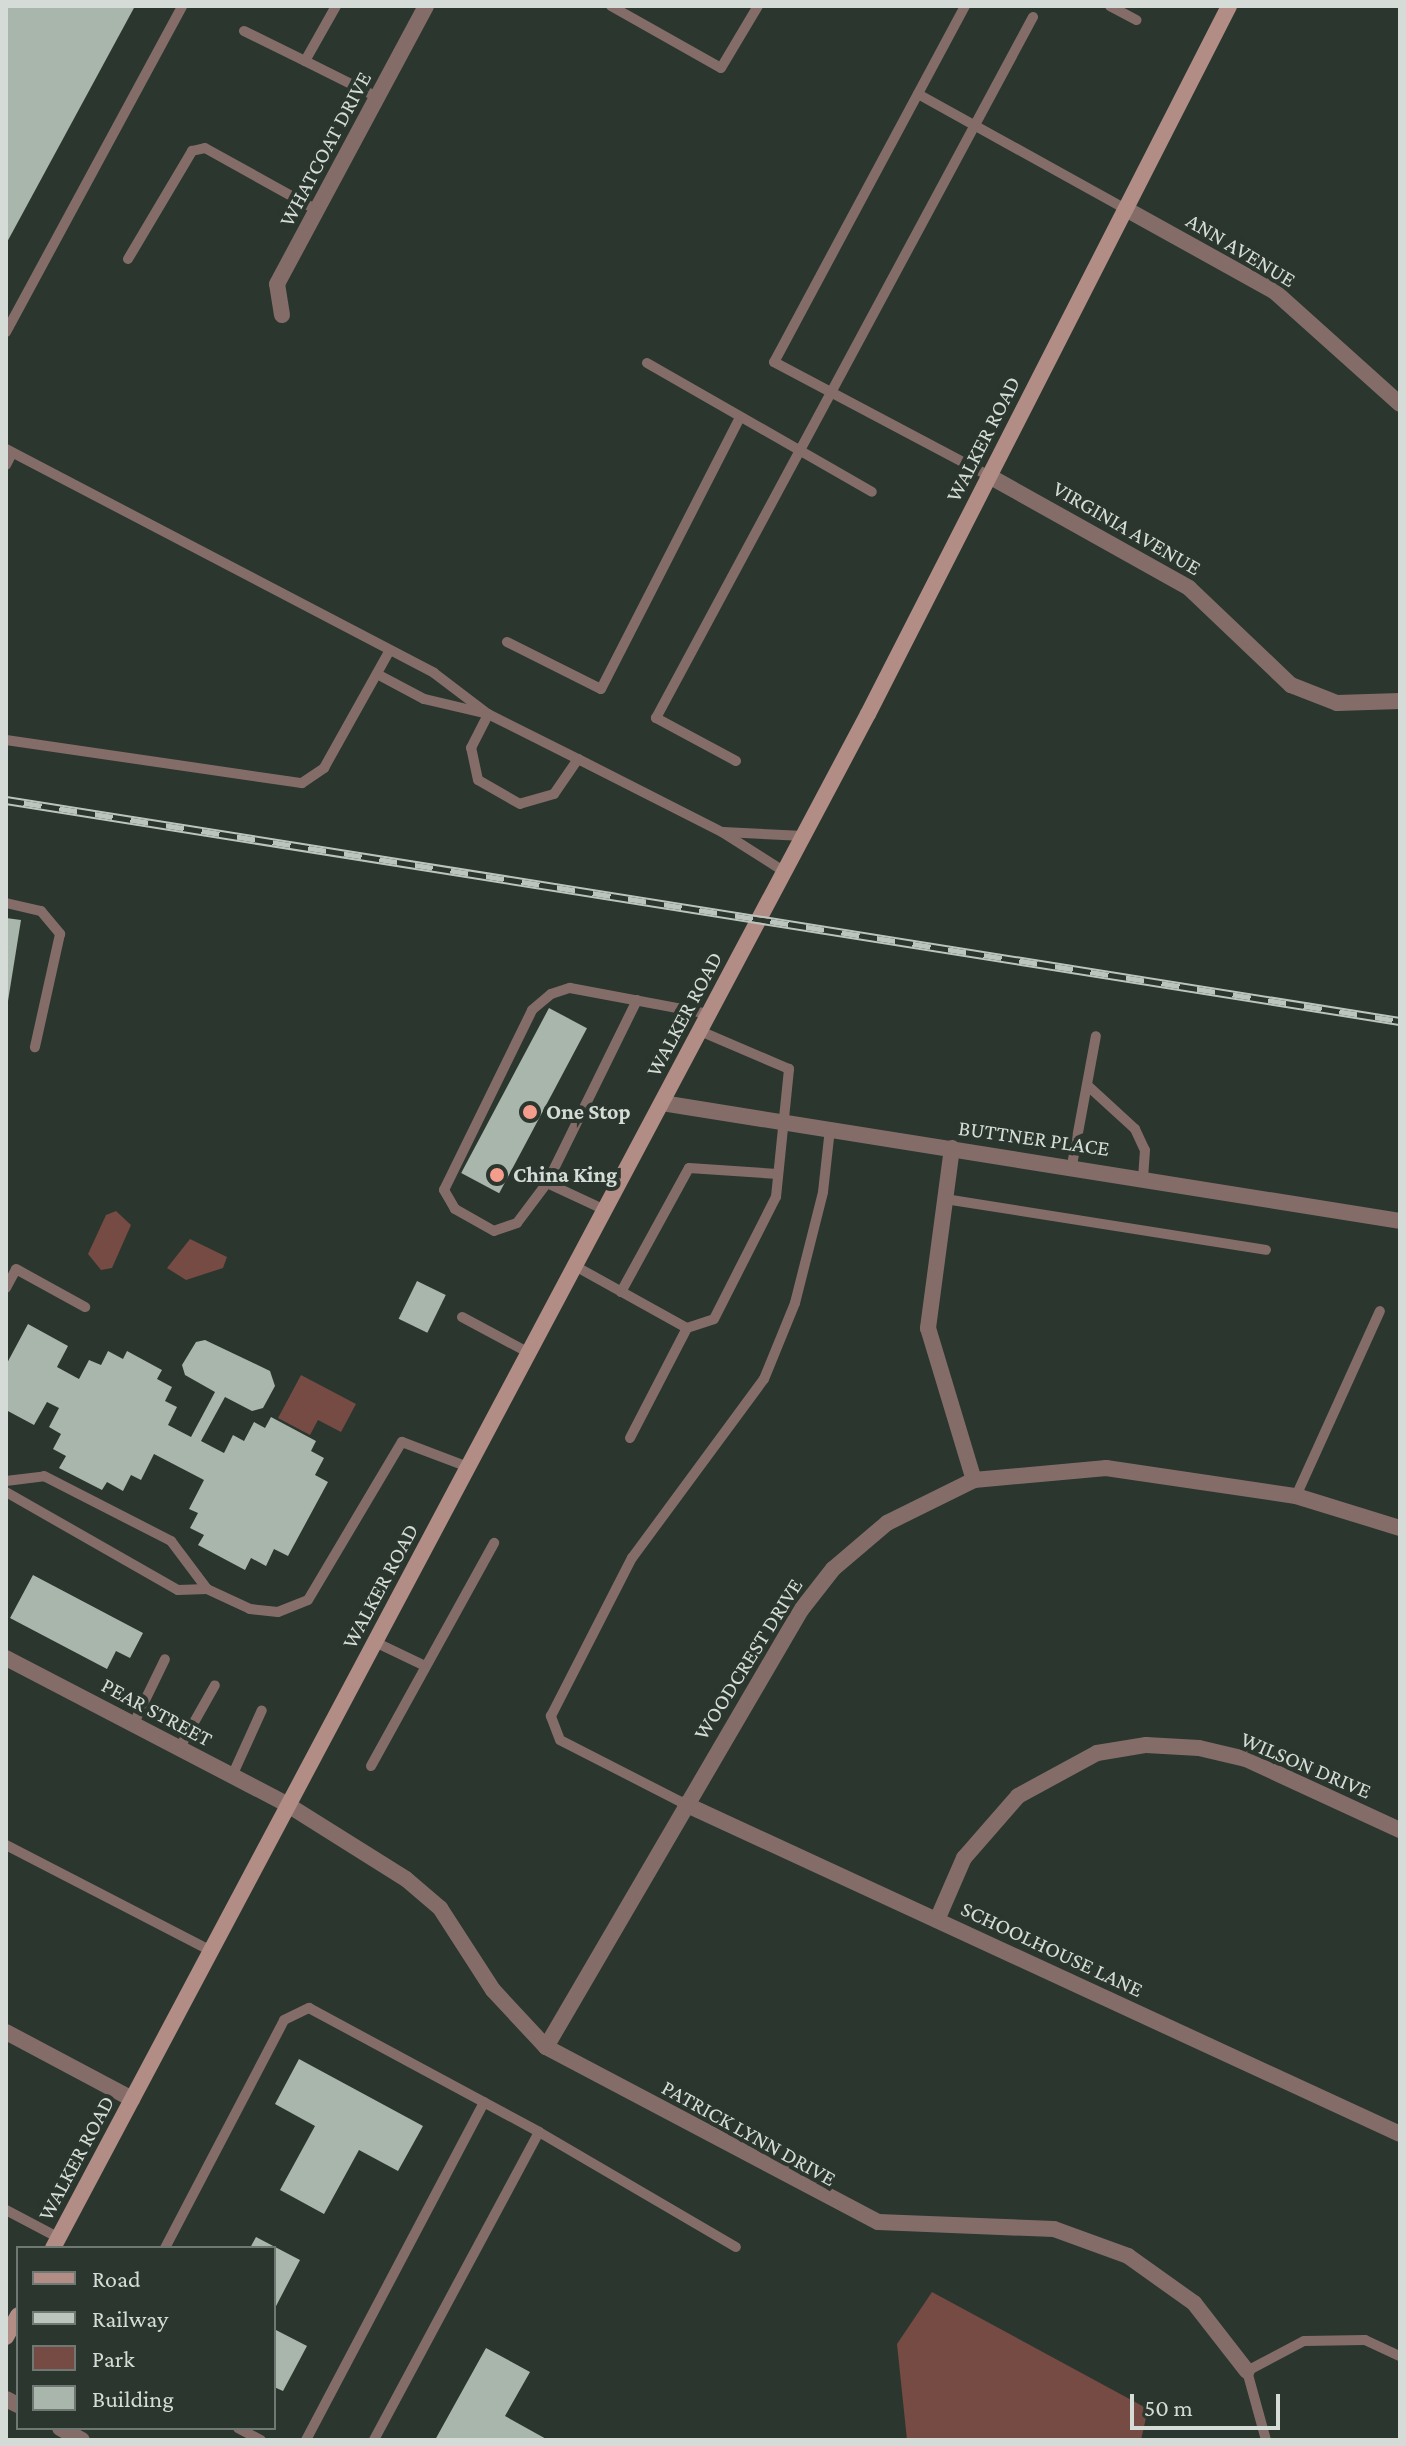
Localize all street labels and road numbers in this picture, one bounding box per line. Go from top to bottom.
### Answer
street label: WHATCOAT DRIVE [273,67,377,231]
street label: ANN AVENUE [1182,207,1300,293]
street label: WALKER ROAD [940,372,1026,506]
street label: VIRGINIA AVENUE [1048,475,1206,581]
street label: WALKER ROAD [640,947,728,1081]
street label: BUTTNER PLACE [957,1114,1111,1162]
street label: WALKER ROAD [336,1519,424,1653]
street label: WOODCREST DRIVE [688,1573,808,1745]
street label: PEAR STREET [97,1672,217,1752]
street label: WILSON DRIVE [1237,1726,1375,1804]
street label: SCHOOLHOUSE LANE [957,1895,1147,2003]
street label: PATRICK LYNN DRIVE [657,2074,841,2192]
street label: WALKER ROAD [32,2091,120,2225]

